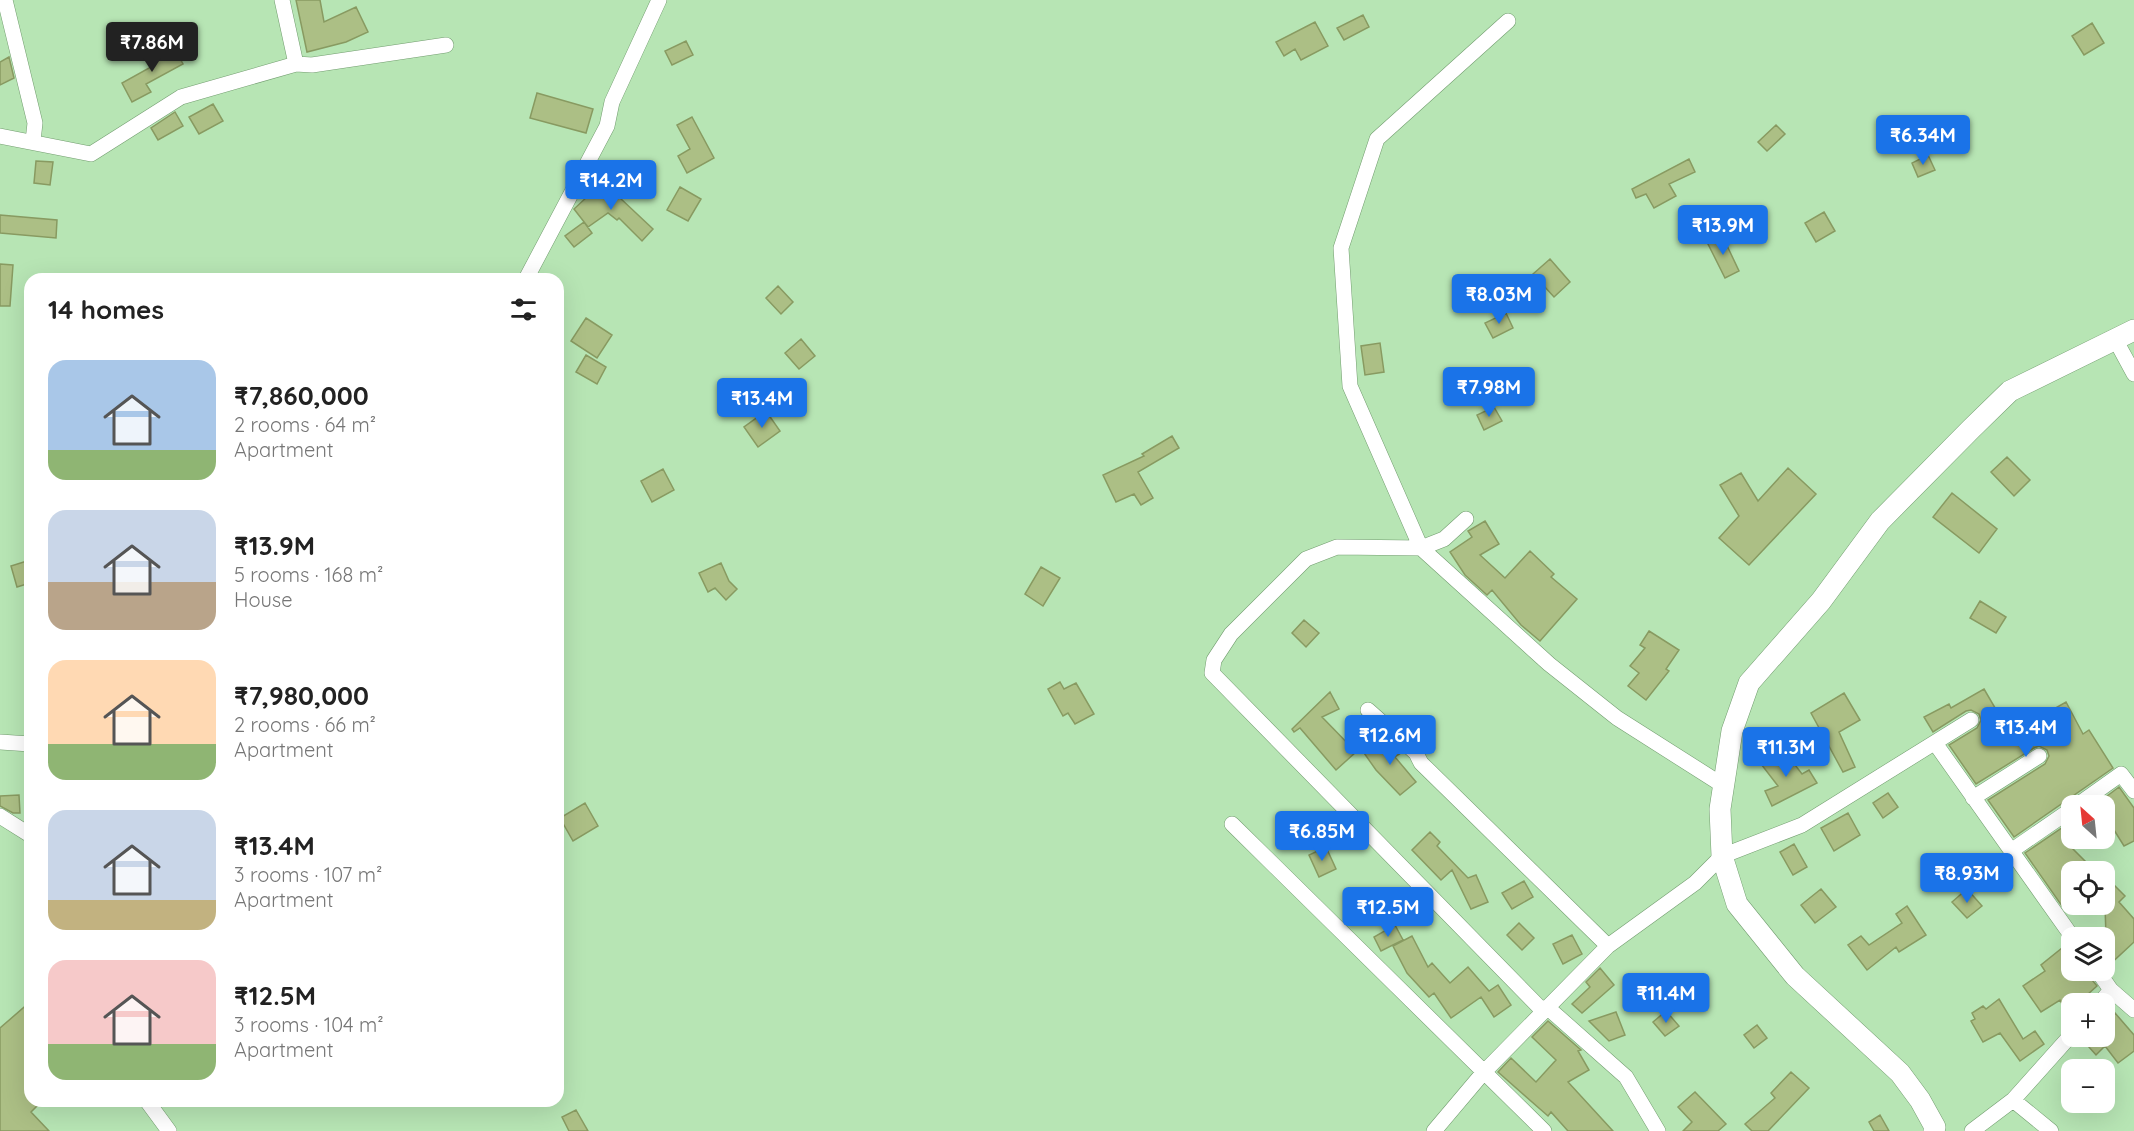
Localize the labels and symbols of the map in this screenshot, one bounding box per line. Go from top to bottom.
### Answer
pin: ₹7.86M [103,22,201,73]
pin: ₹6.34M [1874,115,1972,166]
pin: ₹14.2M [562,160,660,211]
pin: ₹13.9M [1674,205,1772,256]
pin: ₹8.03M [1450,274,1548,325]
pin: ₹7.98M [1440,367,1538,418]
pin: ₹13.4M [713,378,811,429]
pin: ₹13.4M [1977,707,2075,758]
pin: ₹12.6M [1341,715,1439,766]
pin: ₹11.3M [1737,727,1835,778]
north arrow [2061,795,2115,849]
pin: ₹6.85M [1273,811,1371,862]
pin: ₹8.93M [1918,853,2016,904]
pin: ₹12.5M [1339,887,1437,938]
pin: ₹11.4M [1617,973,1715,1024]

